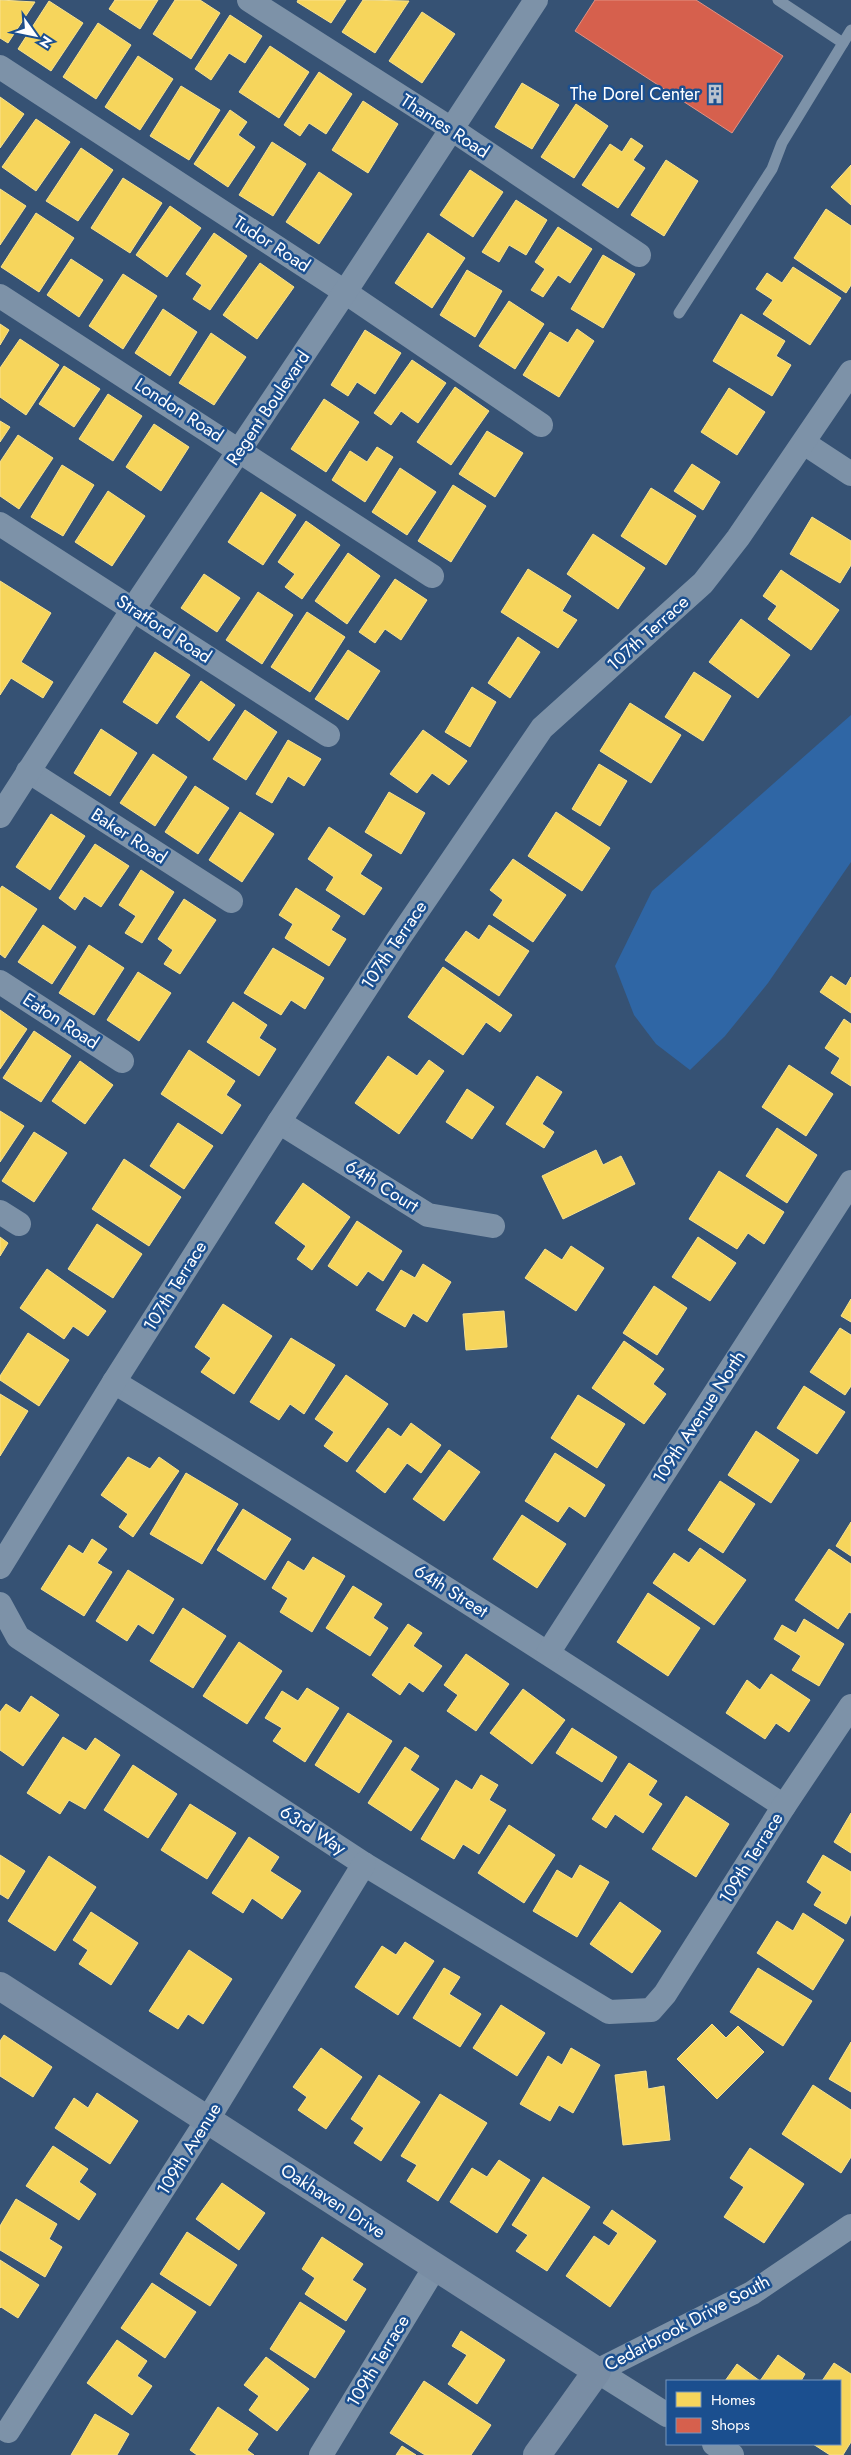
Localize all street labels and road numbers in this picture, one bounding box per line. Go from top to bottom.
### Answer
street label: Thames Road [395,88,495,164]
street label: Tudor Road [228,209,316,279]
street label: Regent Boulevard [220,345,316,471]
street label: London Road [130,372,228,448]
street label: Stratford Road [111,588,217,670]
street label: 107th Terrace [601,589,695,677]
street label: Baker Road [86,802,172,870]
street label: 107th Terrace [355,895,433,995]
street label: Eaton Road [18,987,104,1055]
street label: 64th Court [340,1153,424,1219]
street label: 107th Terrace [137,1236,213,1336]
street label: 109th Avenue North [646,1345,752,1489]
street label: 64th Street [409,1558,494,1624]
street label: 63rd Way [275,1799,351,1861]
street label: 109th Terrace [713,1807,789,1909]
street label: 109th Avenue [150,2098,228,2200]
street label: Oakhaven Drive [275,2157,391,2245]
street label: Cedarbrook Drive South [600,2268,774,2378]
street label: 109th Terrace [340,2310,416,2412]

